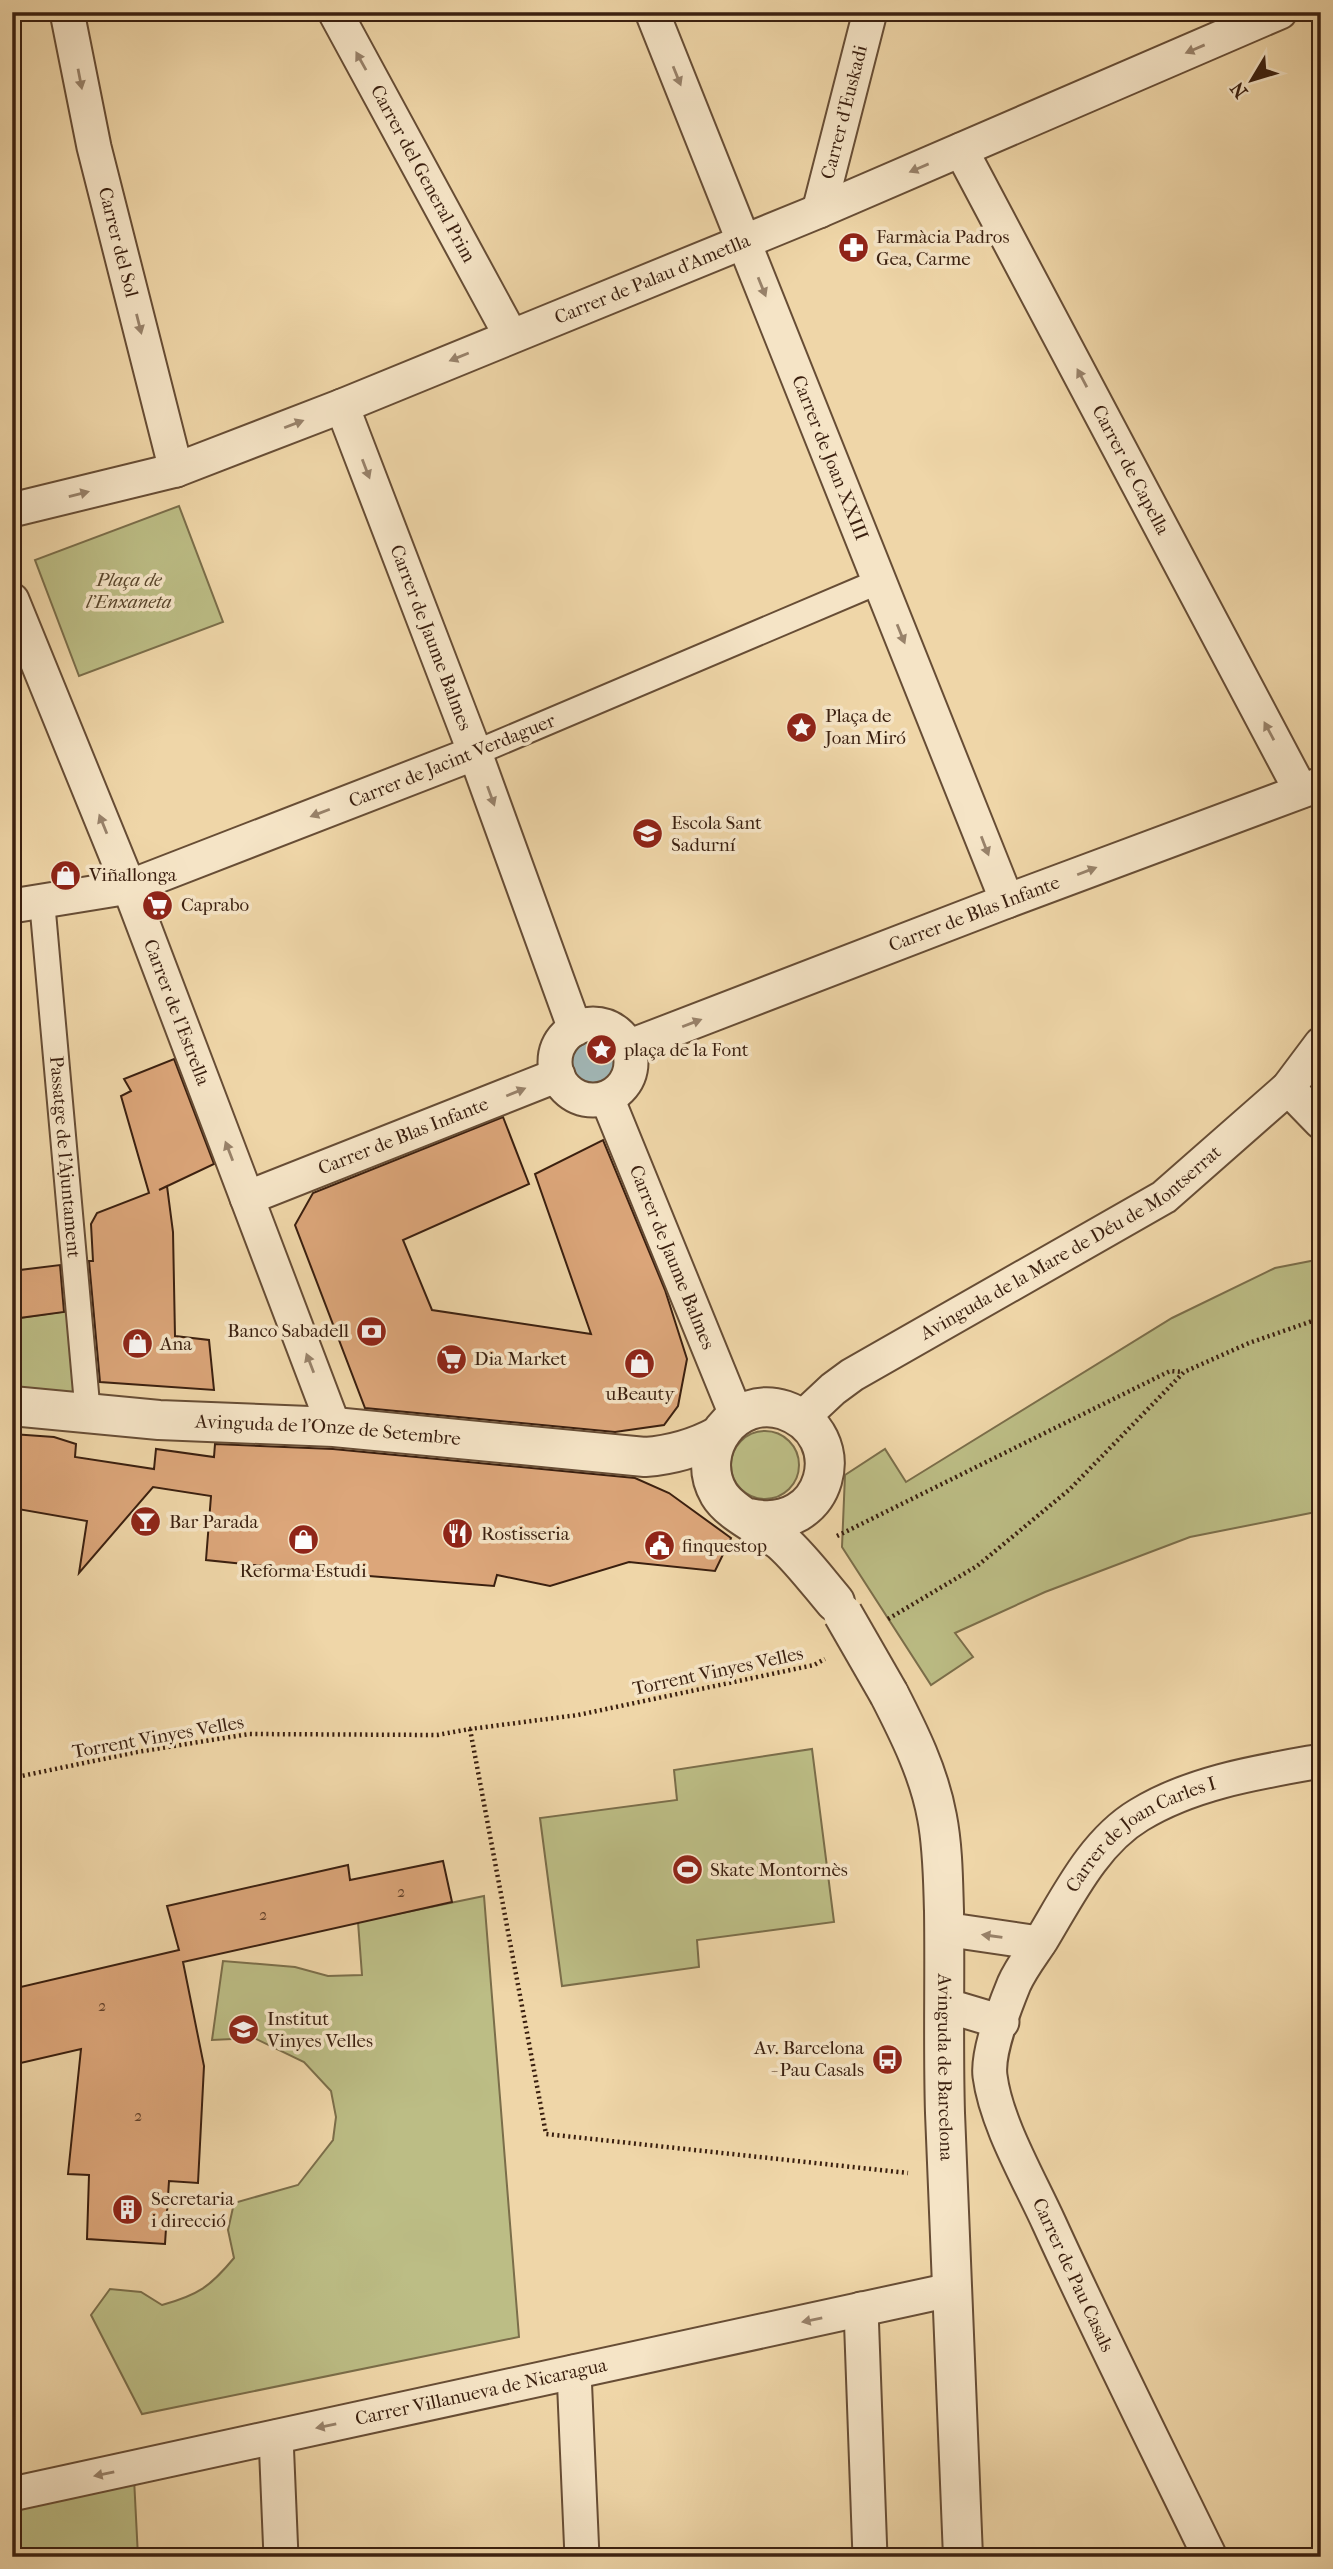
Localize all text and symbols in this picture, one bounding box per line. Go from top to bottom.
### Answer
street label: Carrer d'Euskadi [817,42,872,182]
one-way arrow [1185,43,1205,55]
north arrow [1218,46,1288,116]
one-way arrow [356,51,367,71]
one-way arrow [671,65,682,86]
one-way arrow [75,68,86,90]
text: N [1226,77,1252,102]
street label: Carrer del General Prim [366,81,480,266]
one-way arrow [908,163,929,174]
street label: Carrer del Sol [94,185,143,300]
place label: Farmàcia Padros Gea, Carme [876,226,1009,270]
street label: Carrer de Palau d'Ametlla [551,229,754,329]
pharmacy icon: Farmàcia Padros Gea, Carme [836,231,870,265]
one-way arrow [756,276,767,297]
one-way arrow [134,313,145,335]
one-way arrow [448,352,469,363]
one-way arrow [1076,368,1088,388]
street label: Carrer de Joan XXIII [787,372,873,543]
street label: Carrer de Capella [1087,401,1174,539]
one-way arrow [284,418,305,429]
one-way arrow [361,459,372,480]
one-way arrow [68,488,90,499]
street label: Carrer de Jaume Balmes [385,542,476,734]
park label: Plaça de l'Enxaneta [85,569,172,613]
one-way arrow [896,624,907,645]
place label: Plaça de Joan Miró [823,705,906,749]
street label: Carrer de Jacint Verdaguer [346,709,559,813]
place icon: Plaça de Joan Miró [785,710,819,744]
one-way arrow [1263,720,1275,740]
one-way arrow [486,786,497,807]
one-way arrow [310,808,331,819]
place label: Escola Sant Sadurní [671,812,762,856]
one-way arrow [98,813,109,834]
school or university icon: Escola Sant Sadurní [631,817,665,851]
one-way arrow [980,835,991,856]
shop icon: Viñallonga [49,858,83,892]
place label: Viñallonga [88,864,177,886]
one-way arrow [1077,865,1098,876]
street label: Carrer de Blas Infante [886,871,1063,956]
supermarket icon: Caprabo [141,888,175,922]
place label: Caprabo [181,894,250,916]
street label: Carrer de l'Estrella [139,936,214,1089]
one-way arrow [682,1017,703,1028]
place icon: plaça de la Font [584,1033,618,1067]
place label: plaça de la Font [623,1039,749,1061]
street label: Passatge de l'Ajuntament [45,1055,85,1259]
one-way arrow [506,1086,527,1097]
street label: Carrer de Blas Infante [315,1093,492,1180]
one-way arrow [224,1140,235,1161]
street label: Avinguda de la Mare de Déu de Montserrat [916,1141,1226,1345]
street label: Carrer de Jaume Balmes [625,1162,719,1353]
bank icon: Banco Sabadell [355,1314,389,1348]
place label: Banco Sabadell [227,1320,349,1342]
shop icon: Ana [120,1327,154,1361]
place label: Ana [159,1333,192,1355]
supermarket icon: Dia Market [434,1342,468,1376]
shop icon: uBeauty [623,1346,657,1380]
place label: Dia Market [474,1348,567,1370]
one-way arrow [304,1353,315,1374]
place label: uBeauty [605,1383,675,1405]
street label: Avinguda de l'Onze de Setembre [194,1410,462,1450]
bar icon: Bar Parada [129,1505,163,1539]
place label: Bar Parada [169,1511,259,1533]
restaurant icon: Rostisseria [441,1517,475,1551]
shop icon: Reforma Estudi [286,1523,320,1557]
place label: Rostisseria [481,1523,570,1545]
public building icon: finquestop [642,1529,676,1563]
place label: finquestop [682,1535,767,1557]
place label: Reforma Estudi [239,1560,367,1582]
street label: Torrent Vinyes Velles [631,1642,805,1700]
street label: Torrent Vinyes Velles [71,1711,245,1763]
street label: Carrer de Joan Carles I [1061,1772,1219,1896]
sports icon: Skate Montornès [670,1853,704,1887]
place label: Skate Montornès [710,1859,848,1881]
house number: 2 [397,1882,405,1901]
house number: 2 [259,1905,267,1924]
one-way arrow [981,1930,1003,1941]
street label: Avinguda de Barcelona [933,1972,958,2162]
house number: 2 [98,1996,106,2015]
place label: Institut Vinyes Velles [266,2008,373,2052]
school or university icon: Institut Vinyes Velles [227,2013,261,2047]
place label: Av. Barcelona - Pau Casals [753,2037,864,2081]
bus stop icon: Av. Barcelona - Pau Casals [870,2042,904,2076]
house number: 2 [134,2106,142,2125]
place label: Secretaria i direcció [151,2188,234,2232]
building icon: Secretaria i direcció [111,2193,145,2227]
street label: Carrer de Pau Casals [1028,2194,1118,2356]
one-way arrow [801,2315,823,2326]
street label: Carrer Villanueva de Nicaragua [353,2354,609,2430]
one-way arrow [315,2421,337,2432]
one-way arrow [93,2469,115,2480]

